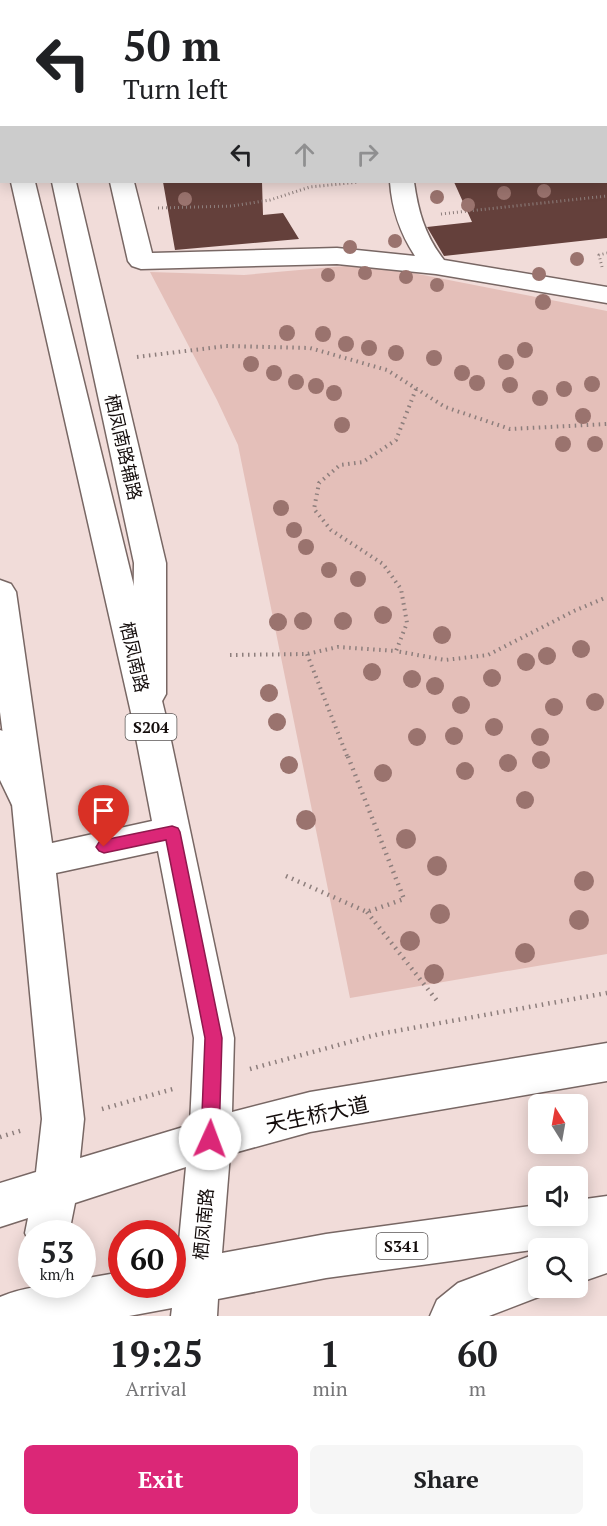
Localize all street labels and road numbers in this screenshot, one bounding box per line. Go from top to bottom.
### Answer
street label: 栖凤南路辅路 [100,392,148,502]
street label: 栖凤南路 [115,619,155,695]
road number: S204 [126,714,176,740]
street label: 天生桥大道 [263,1089,371,1139]
street label: 栖凤南路 [188,1187,218,1261]
road number: S341 [376,1233,428,1259]

